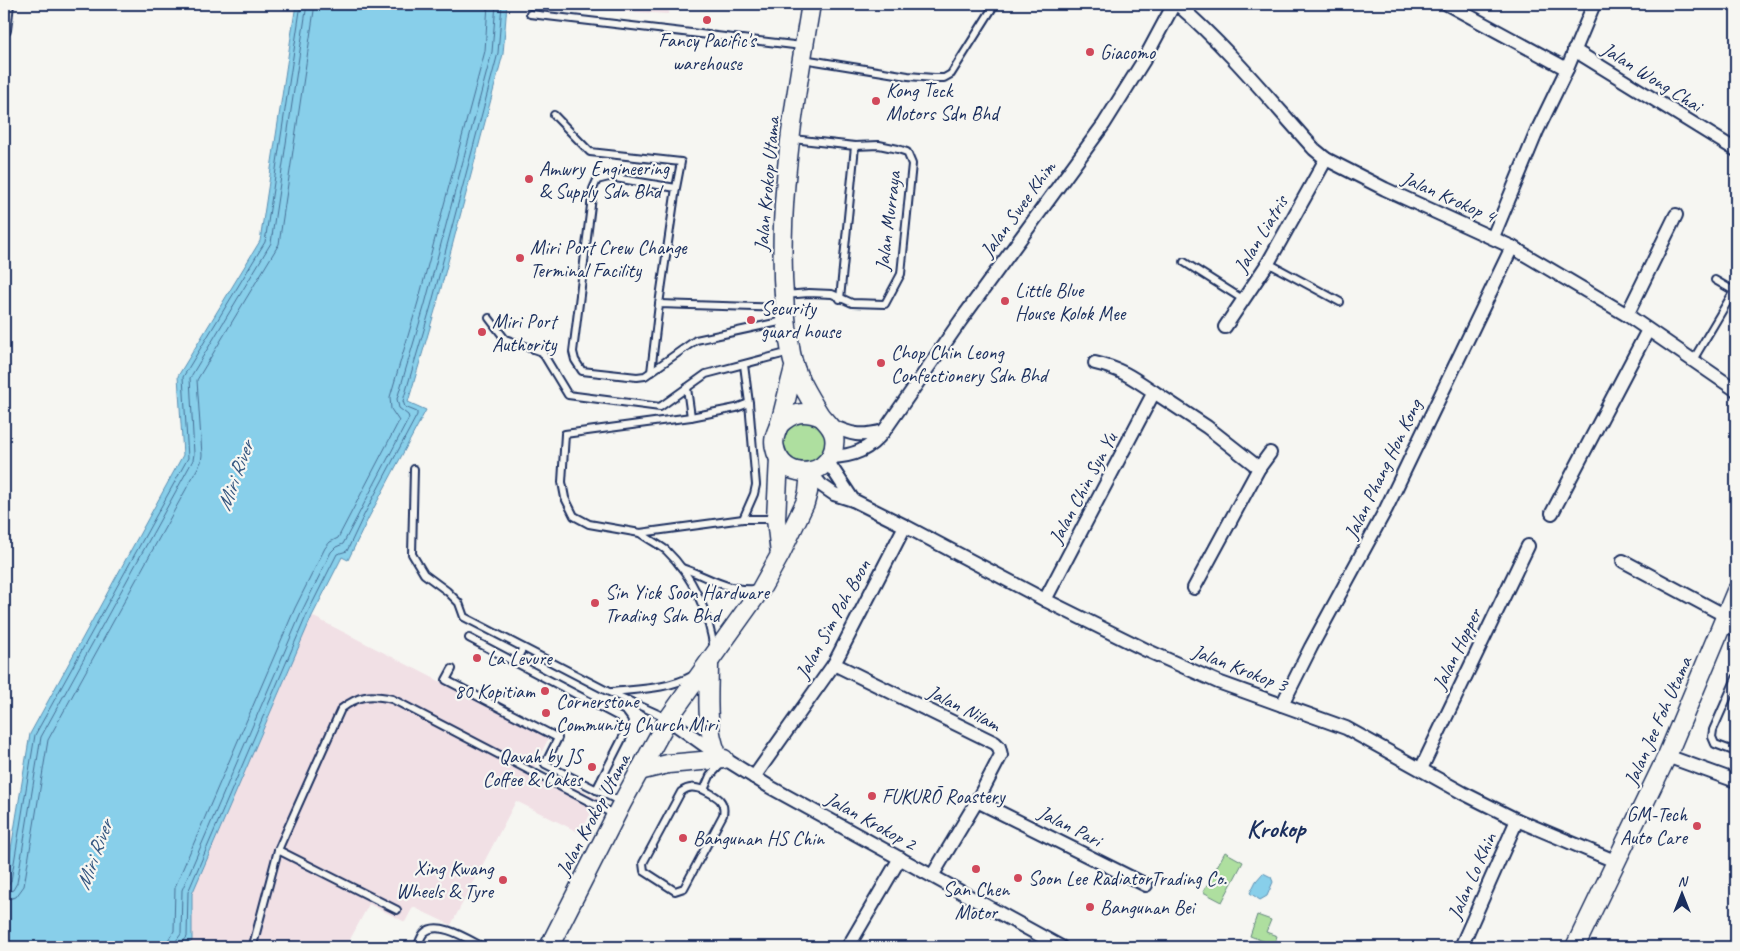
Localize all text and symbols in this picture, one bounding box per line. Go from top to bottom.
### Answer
marker: Fancy Pacific's warehouse [701,14,713,26]
place label: Fancy Pacific's warehouse [658,28,758,76]
street label: Jalan Wong Chai [1596,36,1709,119]
place label: Giacomo [1100,40,1156,65]
marker: Giacomo [1084,46,1096,58]
place label: Kong Teck Motors Sdn Bhd [886,78,1001,126]
marker: Kong Teck Motors Sdn Bhd [870,95,882,107]
street label: Jalan Krokop Utama [749,114,785,253]
street label: Jalan Swee Khim [974,155,1062,263]
place label: Amwry Engineering & Supply Sdn Bhd [539,156,670,204]
street label: Jalan Krokop 4 [1398,165,1501,229]
street label: Jalan Murraya [869,168,907,273]
marker: Amwry Engineering & Supply Sdn Bhd [523,173,535,185]
street label: Jalan Liatris [1228,189,1295,278]
place label: Miri Port Crew Change Terminal Facility [530,235,688,283]
marker: Miri Port Crew Change Terminal Facility [514,252,526,264]
place label: Little Blue House Kolok Mee [1015,278,1127,326]
marker: Little Blue House Kolok Mee [999,295,1011,307]
place label: Security guard house [761,296,842,344]
place label: Miri Port Authority [492,309,559,357]
marker: Security guard house [745,314,757,326]
marker: Miri Port Authority [476,326,488,338]
place label: Chop Chin Leong Confectionery Sdn Bhd [891,340,1050,388]
marker: Chop Chin Leong Confectionery Sdn Bhd [875,357,887,369]
street label: Jalan Phang Hon Kong [1338,393,1428,544]
street label: Jalan Chin Syn Yu [1043,427,1123,549]
water label: Miri River [211,435,261,514]
street label: Jalan Sim Poh Boon [789,554,877,684]
place label: Sin Yick Soon Hardware Trading Sdn Bhd [605,580,770,628]
marker: Sin Yick Soon Hardware Trading Sdn Bhd [589,597,601,609]
street label: Jalan Hopper [1426,603,1488,695]
street label: Jalan Krokop 3 [1188,638,1293,698]
place label: La Levure [487,646,553,671]
marker: La Levure [471,652,483,664]
street label: Jalan Jee Foh Utama [1618,652,1698,790]
place label: 80 Kopitiam [455,679,536,704]
street label: Jalan Nilam [923,679,1006,738]
marker: 80 Kopitiam [539,685,551,697]
place label: Cornerstone Community Church Miri [556,689,720,737]
marker: Cornerstone Community Church Miri [540,707,552,719]
place label: Qavah by JS Coffee & Cakes [483,744,584,792]
street label: Jalan Krokop Utama [550,748,636,881]
marker: Qavah by JS Coffee & Cakes [586,761,598,773]
place label: FUKURŌ Roastery [882,784,1007,809]
street label: Jalan Krokop 2 [821,785,922,857]
marker: FUKURŌ Roastery [866,790,878,802]
street label: Jalan Pari [1033,799,1108,853]
place label: GM-Tech Auto Care [1620,802,1688,850]
district label: Krokop [1247,813,1308,845]
water label: Miri River [70,814,120,893]
marker: GM-Tech Auto Care [1691,820,1703,832]
place label: Bangunan HS Chin [693,826,825,851]
street label: Jalan Lo Khin [1441,828,1503,924]
marker: Bangunan HS Chin [677,832,689,844]
place label: Xing Kwang Wheels & Tyre [396,856,495,904]
marker: San Chen Motor [970,863,982,875]
place label: Soon Lee RadiatorTrading Co. [1028,866,1227,891]
north arrow [1658,868,1708,918]
marker: Soon Lee RadiatorTrading Co. [1012,872,1024,884]
text: N [1678,873,1689,890]
marker: Xing Kwang Wheels & Tyre [497,874,509,886]
place label: San Chen Motor [943,877,1010,925]
place label: Bangunan Bei [1100,895,1197,920]
marker: Bangunan Bei [1084,901,1096,913]

